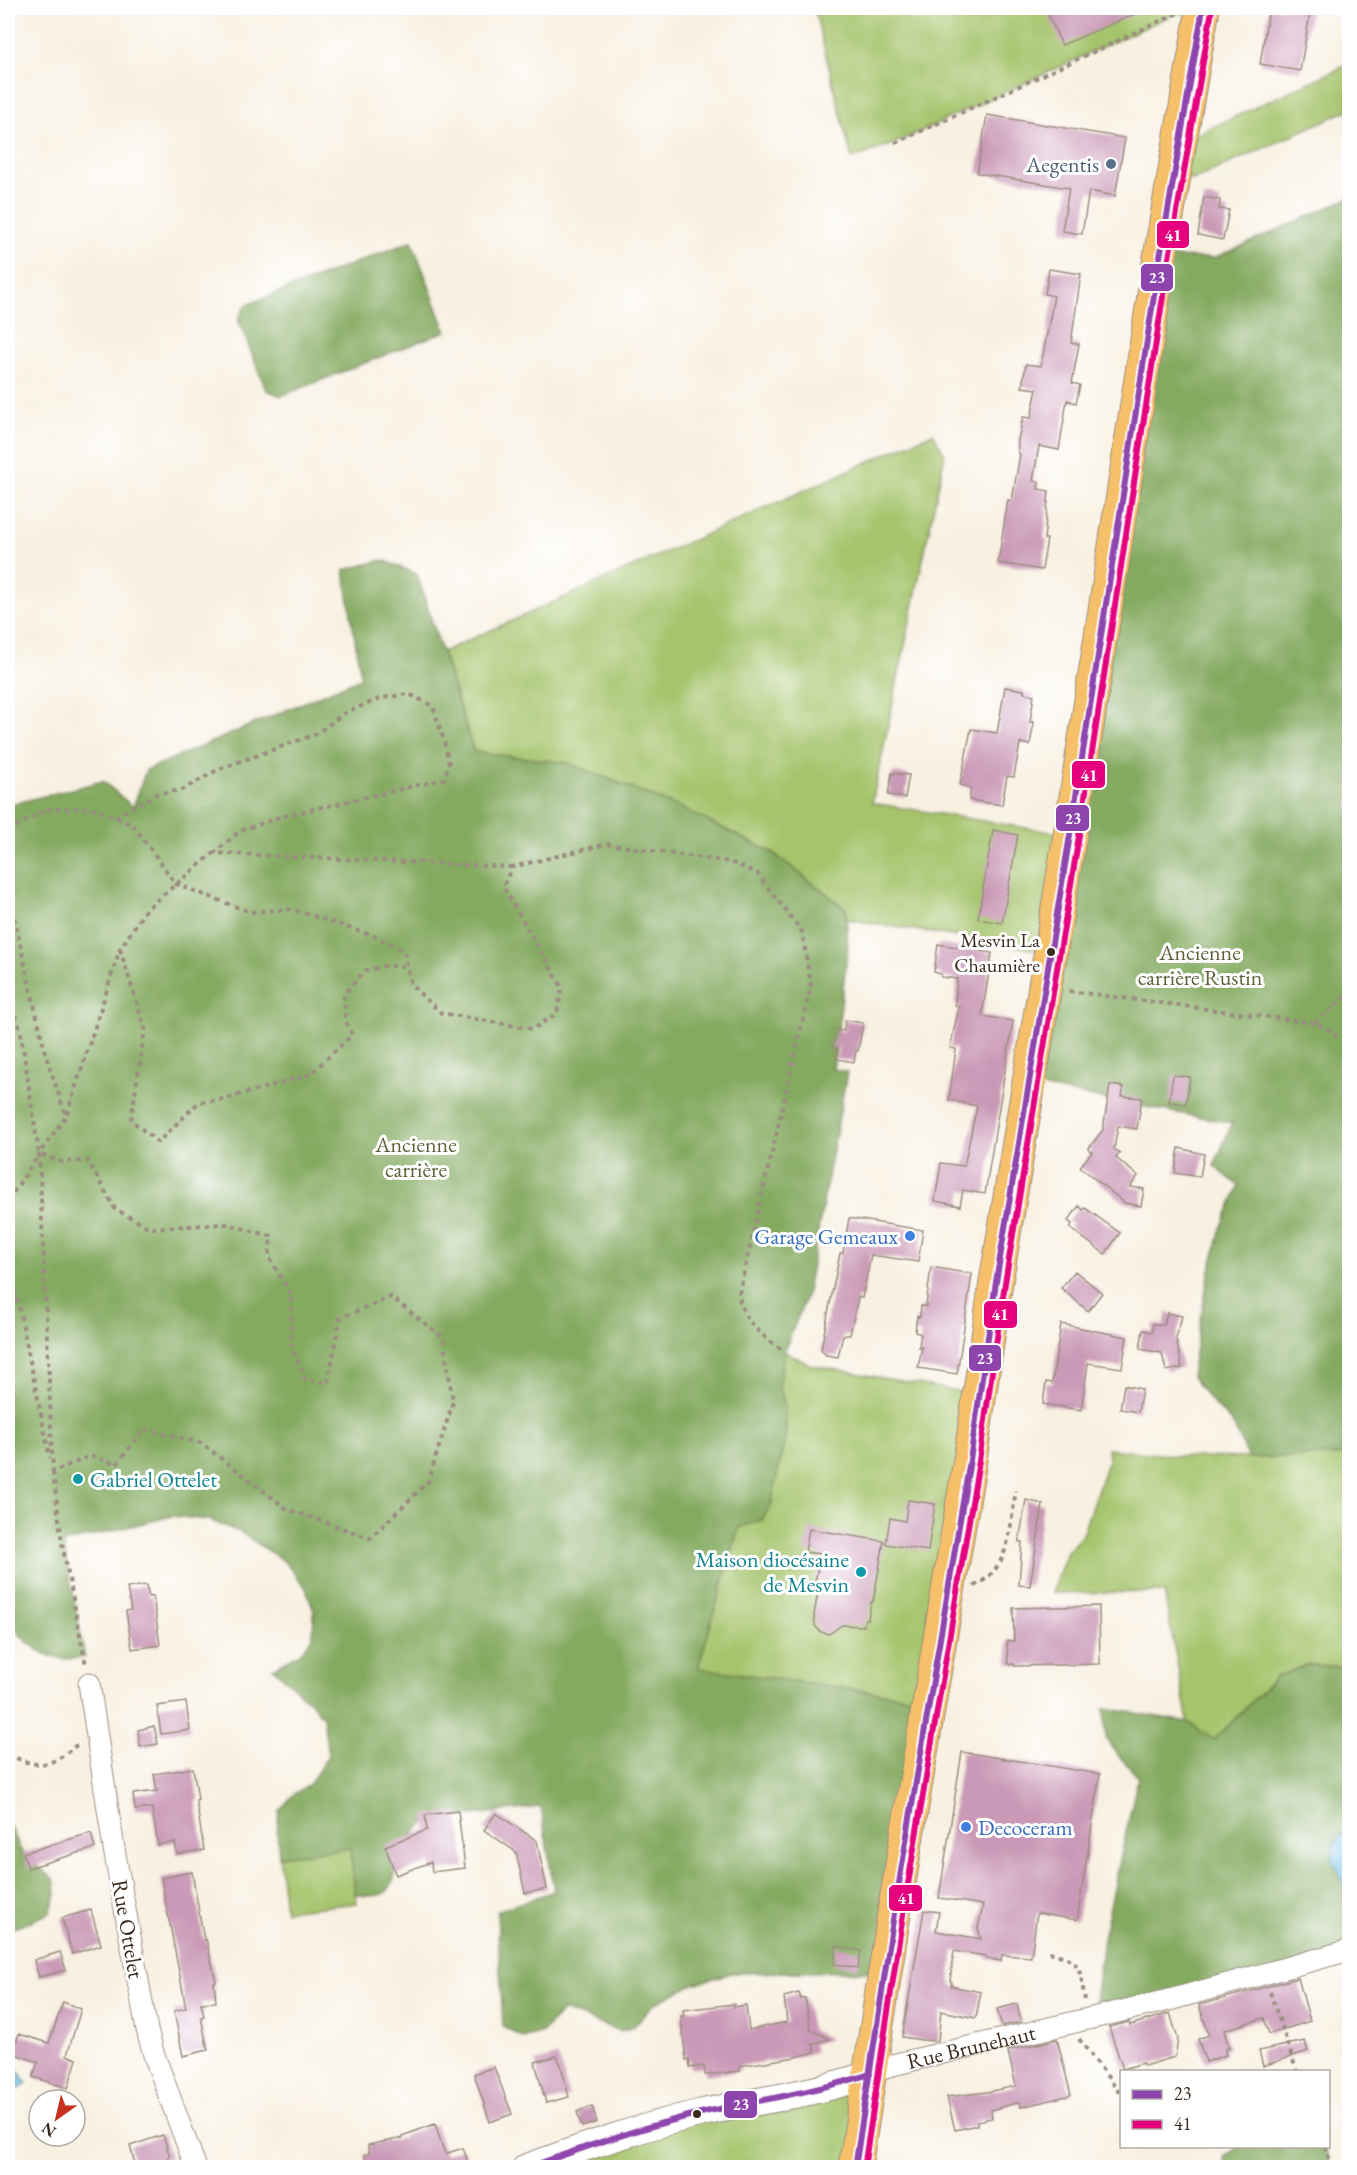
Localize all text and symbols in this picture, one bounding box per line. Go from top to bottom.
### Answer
place label: Aegentis [1025,150,1099,179]
marker: Aegentis [1104,157,1118,171]
line badge: 41 [1156,220,1190,249]
text: 41 [1165,225,1181,246]
line badge: 23 [1140,263,1174,292]
text: 23 [1149,267,1165,288]
line badge: 41 [1071,760,1106,789]
text: 41 [1081,765,1097,786]
line badge: 23 [1055,804,1090,832]
text: 23 [1065,808,1081,829]
place label: Mesvin La Chaumière [954,927,1040,978]
park label: Ancienne carrière Rustin [1138,938,1263,992]
marker: Mesvin La Chaumière [1045,946,1057,958]
park label: Ancienne carrière [374,1130,457,1184]
place label: Garage Gemeaux [754,1222,899,1251]
marker: Garage Gemeaux [903,1229,917,1243]
line badge: 41 [983,1300,1018,1329]
text: 41 [992,1304,1008,1325]
line badge: 23 [968,1344,1002,1372]
text: 23 [977,1348,993,1369]
place label: Gabriel Ottelet [90,1465,217,1494]
marker: Gabriel Ottelet [71,1472,85,1486]
place label: Maison diocésaine de Mesvin [695,1545,849,1599]
marker: Maison diocésaine de Mesvin [854,1565,868,1579]
place label: Decoceram [978,1813,1073,1842]
marker: Decoceram [959,1820,973,1834]
street label: Rue Ottelet [105,1877,151,1981]
line badge: 41 [888,1884,923,1912]
text: 41 [898,1888,914,1909]
street label: Rue Brunehaut [904,2017,1038,2076]
legend [1120,2070,1330,2148]
text: 23 [1174,2082,1191,2105]
north arrow [27,2088,87,2148]
line badge: 23 [723,2090,758,2119]
text: 23 [733,2094,749,2115]
unlabelled marker [691,2108,703,2120]
text: 41 [1174,2112,1191,2135]
text: N [38,2118,60,2142]

